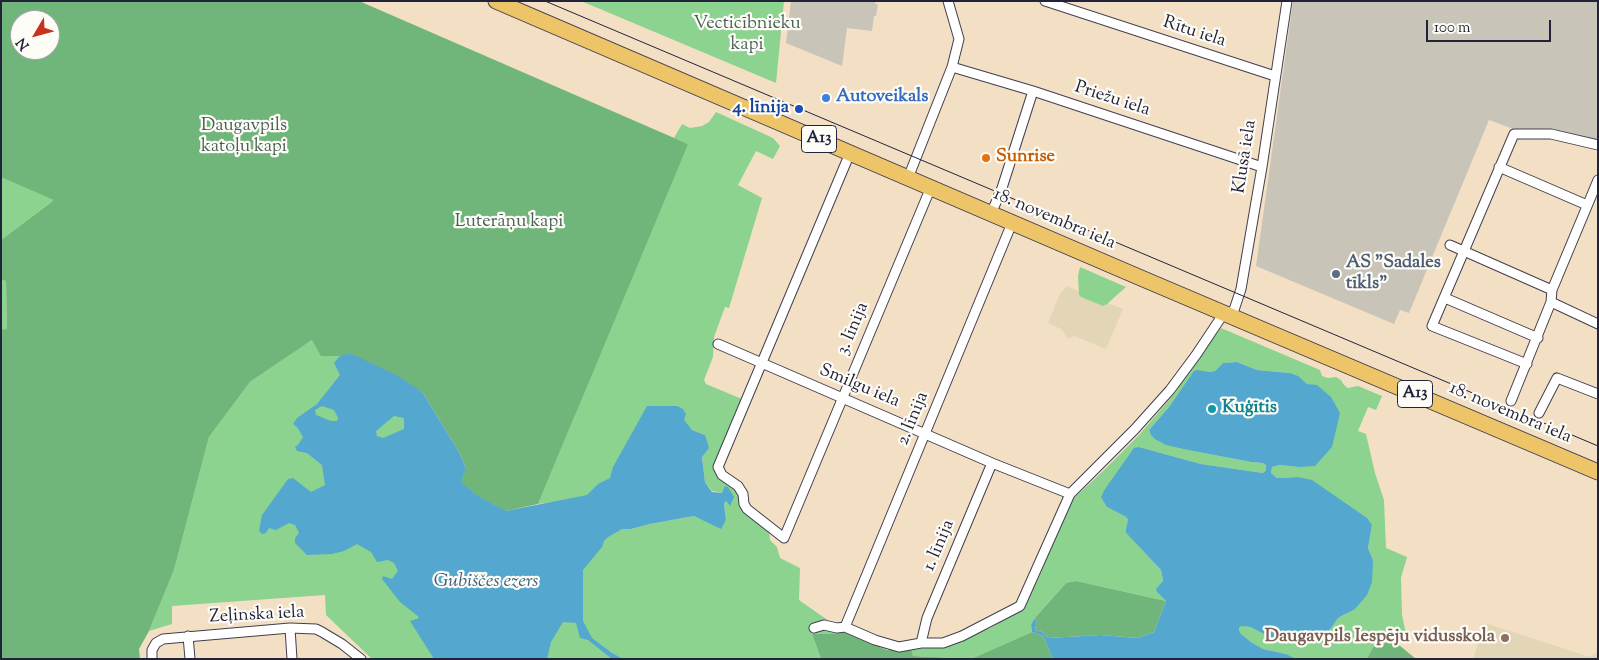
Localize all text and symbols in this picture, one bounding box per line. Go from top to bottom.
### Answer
north arrow [10,10,60,60]
scale bar [1429,10,1554,42]
street label: Rītu iela [1160,13,1228,53]
park label: Vecticībnieku kapi [693,14,801,56]
text: 100 m [1434,18,1470,39]
text: N [12,33,35,54]
street label: Priežu iela [1072,78,1152,122]
place label: Autoveikals [836,87,928,109]
marker: Autoveikals [820,92,832,104]
place label: 4. līnija [732,98,789,120]
marker: 4. līnija [793,103,805,115]
park label: Daugavpils katoļu kapi [201,116,287,158]
street label: Klusā iela [1230,119,1262,195]
road number: A13 [802,126,836,152]
place label: Sunrise [996,147,1055,169]
marker: Sunrise [980,152,992,164]
street label: 18. novembra iela [990,185,1118,255]
park label: Luterāņu kapi [455,212,563,234]
place label: AS "Sadales tīkls" [1346,253,1441,296]
marker: AS "Sadales tīkls" [1330,268,1342,280]
street label: 3. līnija [833,300,875,358]
street label: Smilgu iela [816,360,902,414]
street label: 18. novembra iela [1446,379,1574,449]
road number: A13 [1398,380,1432,408]
street label: 2. līnija [894,389,934,449]
place label: Kuģītis [1222,398,1277,420]
marker: Kuģītis [1206,403,1218,415]
street label: 1. līnija [920,517,960,575]
water label: Gubiščes ezers [434,572,538,594]
street label: Zeļinska iela [209,603,305,629]
place label: Daugavpils Iespēju vidusskola [1265,627,1495,649]
marker: Daugavpils Iespēju vidusskola [1499,632,1511,644]

